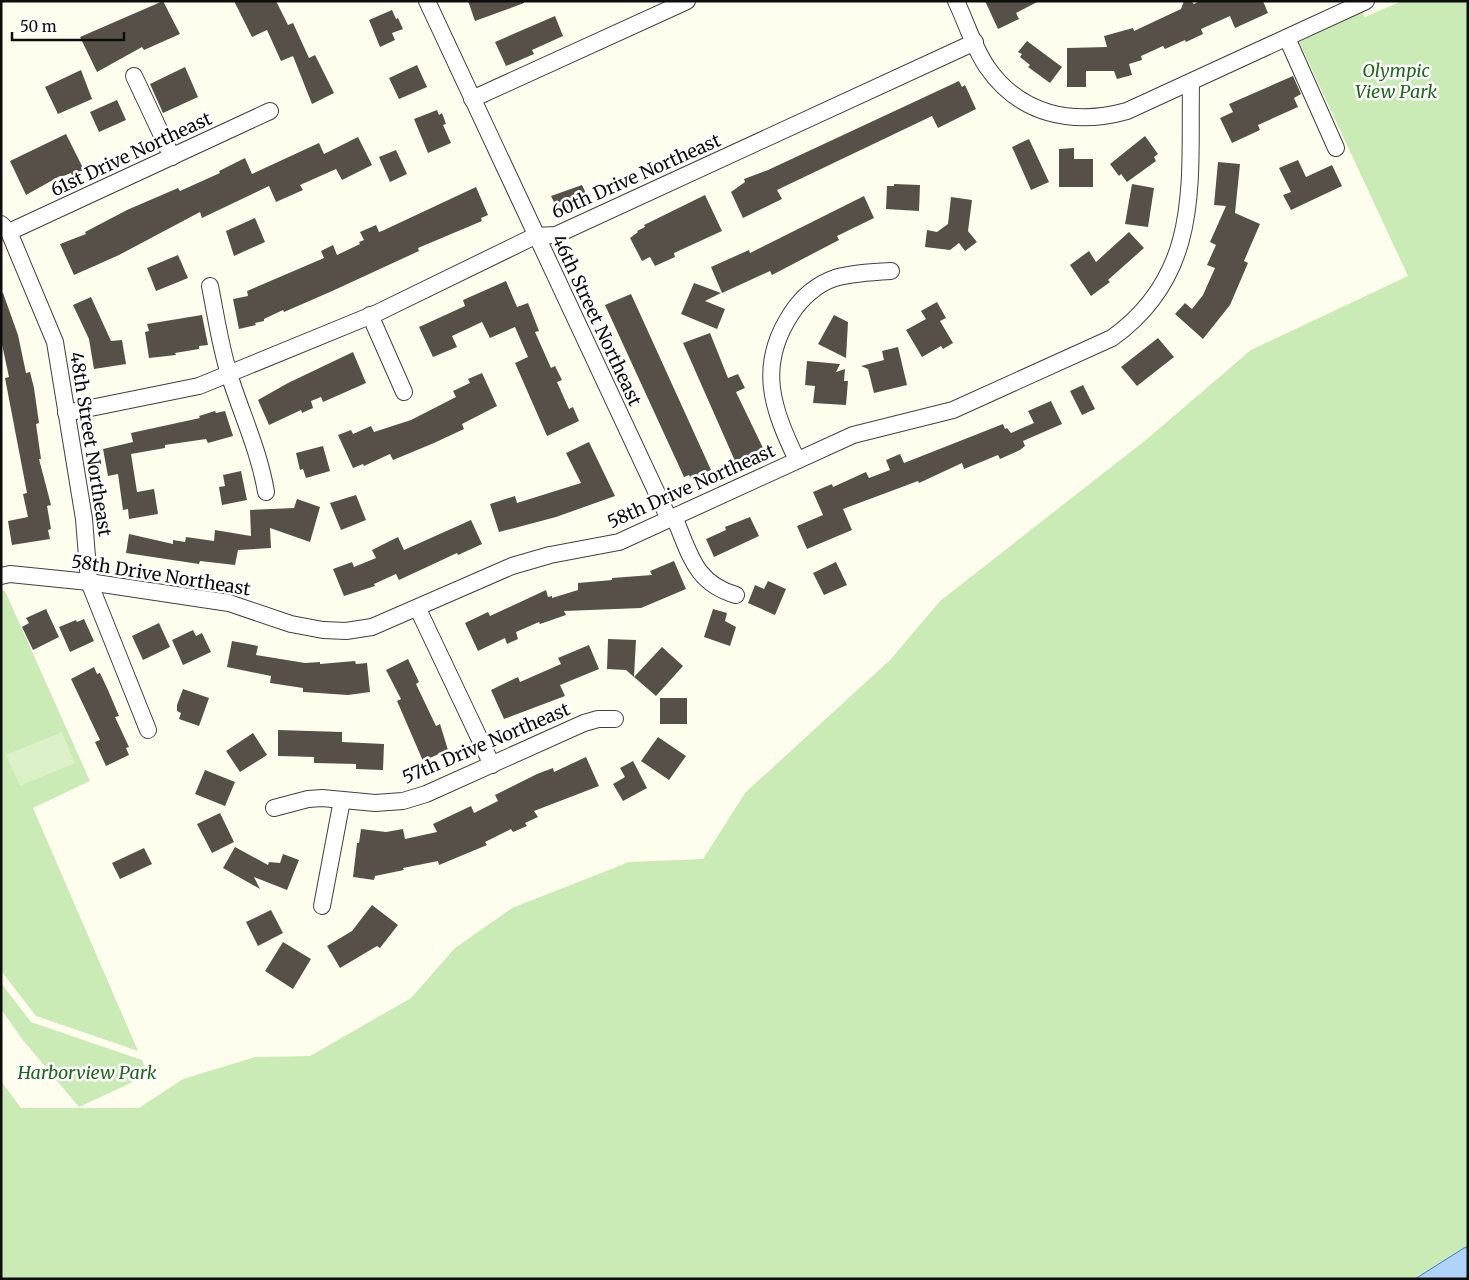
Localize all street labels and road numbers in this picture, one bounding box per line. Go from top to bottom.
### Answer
street label: 61st Drive Northeast [47,107,215,201]
street label: 60th Drive Northeast [548,128,724,224]
street label: 46th Street Northeast [547,231,647,409]
street label: 48th Street Northeast [65,350,117,538]
street label: 58th Drive Northeast [604,439,778,533]
street label: 58th Drive Northeast [70,549,252,601]
street label: 57th Drive Northeast [399,697,573,789]

